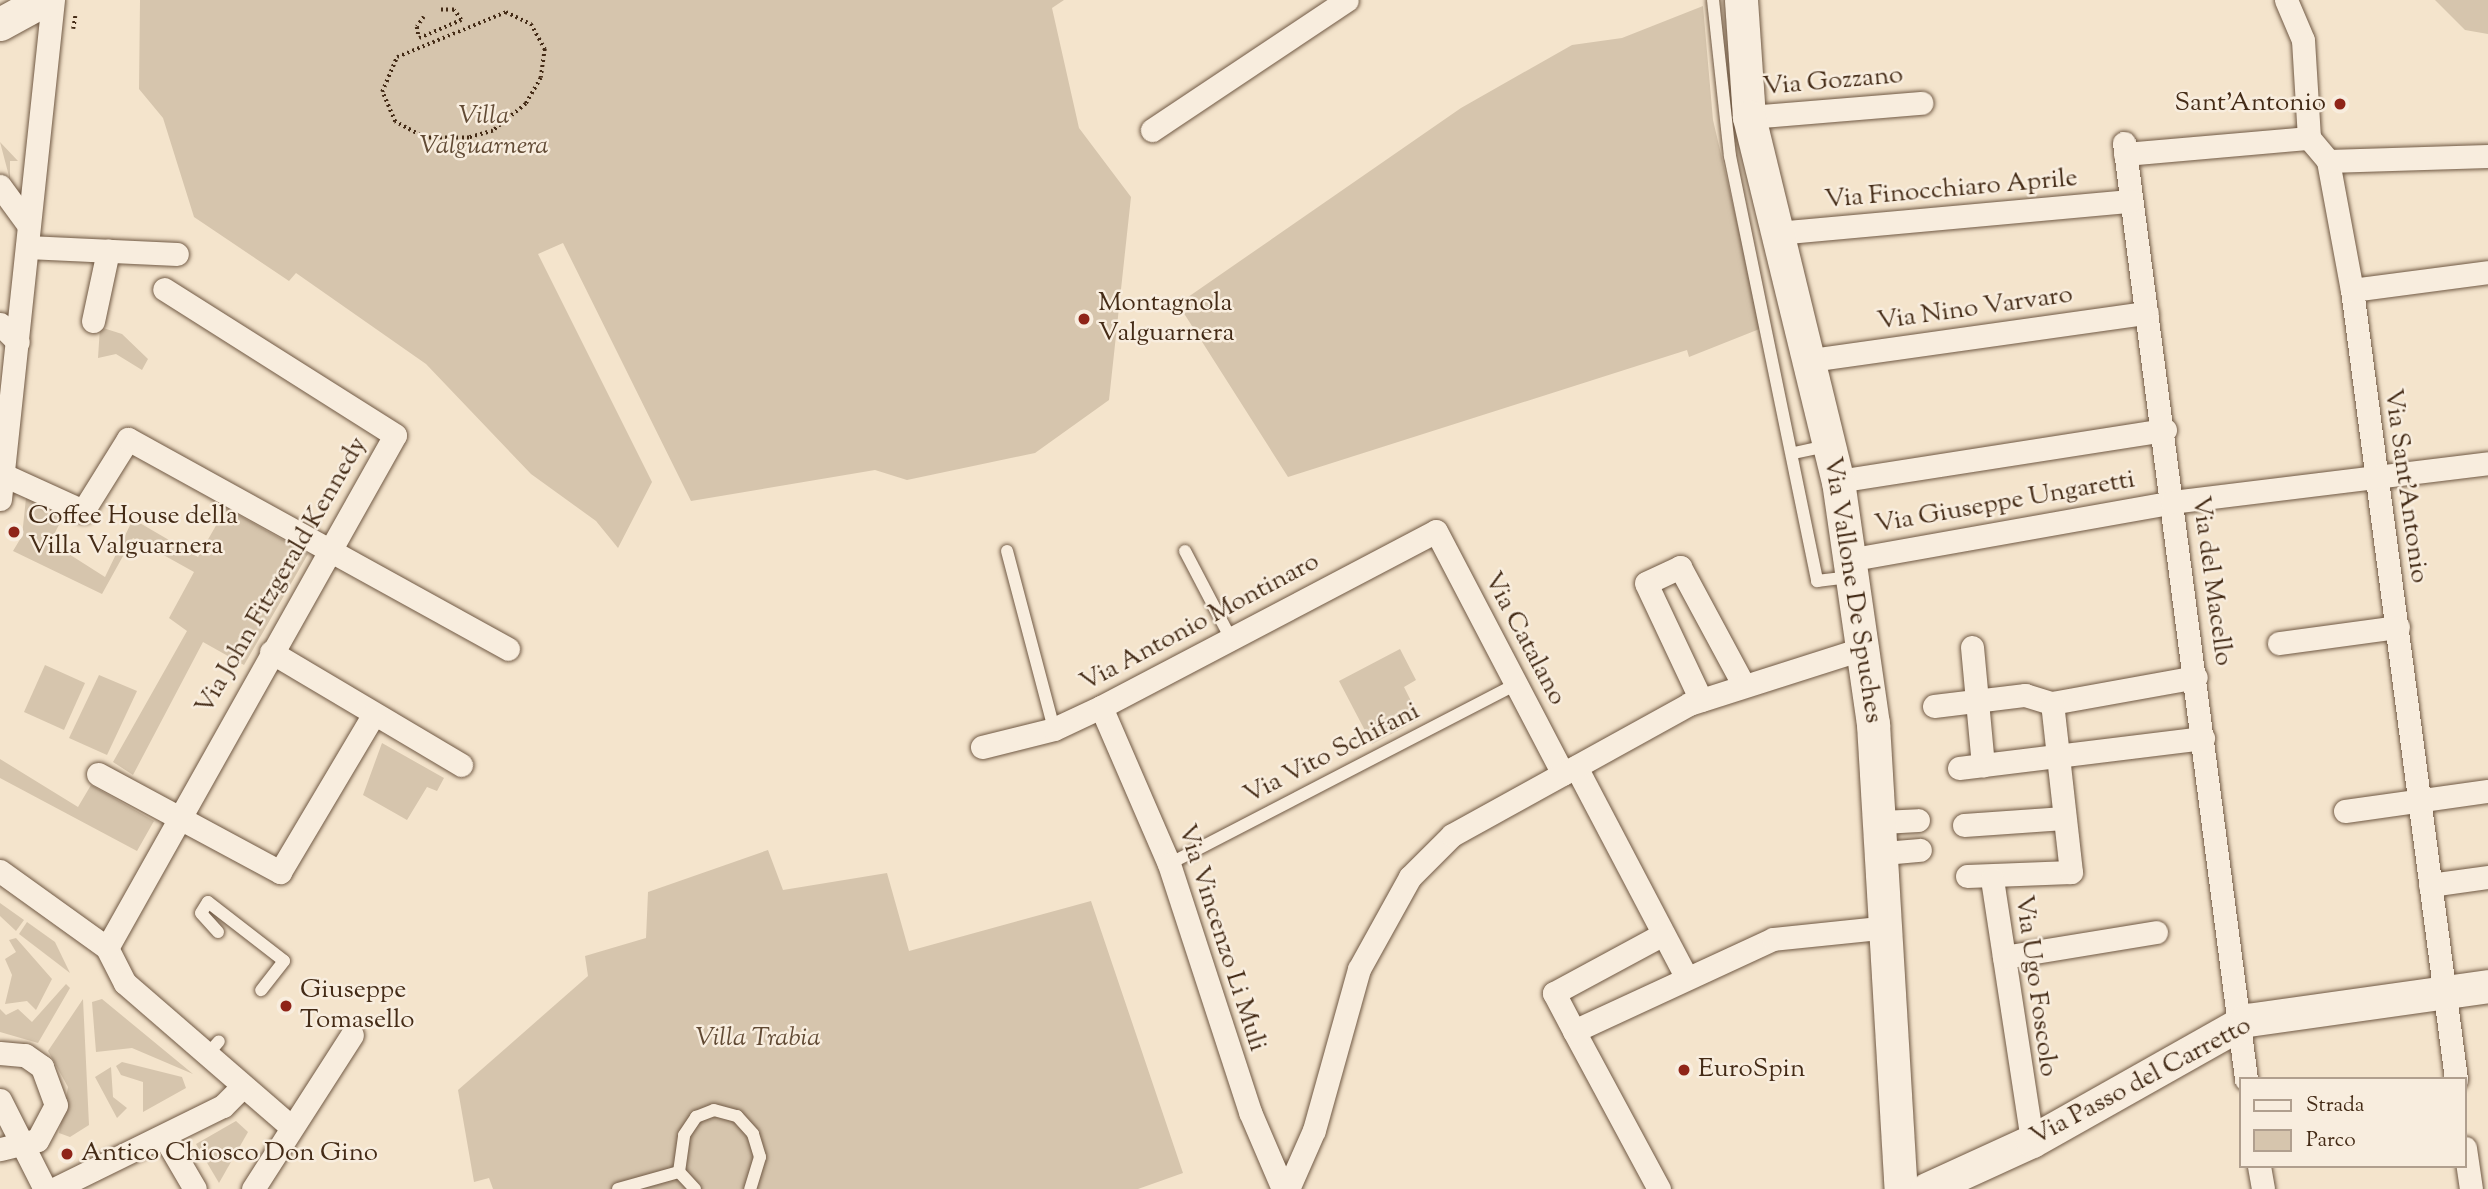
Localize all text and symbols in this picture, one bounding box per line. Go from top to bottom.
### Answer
street label: Via Gozzano [1762,60,1904,104]
place label: Sant'Antonio [2174,88,2326,120]
marker: Sant'Antonio [2332,96,2348,112]
park label: Villa Valguarnera [420,101,548,162]
street label: Via Finocchiaro Aprile [1823,163,2079,217]
street label: Via Nino Varvaro [1875,280,2075,338]
place label: Montagnola Valguarnera [1098,288,1234,350]
marker: Montagnola Valguarnera [1076,311,1092,327]
street label: Via Sant'Antonio [2376,387,2434,585]
street label: Via John Fitzgerald Kennedy [190,432,374,720]
street label: Via Vallone De Spuches [1816,455,1888,725]
street label: Via Giuseppe Ungaretti [1872,465,2138,541]
street label: Via del Macello [2184,494,2238,668]
place label: Coffee House della Villa Valguarnera [28,501,238,562]
marker: Coffee House della Villa Valguarnera [6,524,22,540]
street label: Via Antonio Montinaro [1075,547,1325,699]
street label: Via Catalano [1476,567,1572,711]
street label: Via Vito Schifani [1239,696,1425,812]
street label: Via Vincenzo Li Muli [1170,821,1272,1055]
street label: Via Ugo Foscolo [2007,893,2063,1079]
place label: Giuseppe Tomasello [300,975,414,1036]
marker: Giuseppe Tomasello [278,998,294,1014]
street label: Via Passo del Carretto [2025,1011,2257,1153]
park label: Villa Trabia [695,1023,821,1055]
place label: EuroSpin [1698,1054,1805,1086]
marker: EuroSpin [1676,1062,1692,1078]
legend [2240,1077,2467,1168]
text: Strada [2306,1091,2365,1121]
text: Parco [2306,1126,2356,1156]
place label: Antico Chiosco Don Gino [81,1138,378,1170]
marker: Antico Chiosco Don Gino [59,1146,75,1162]

